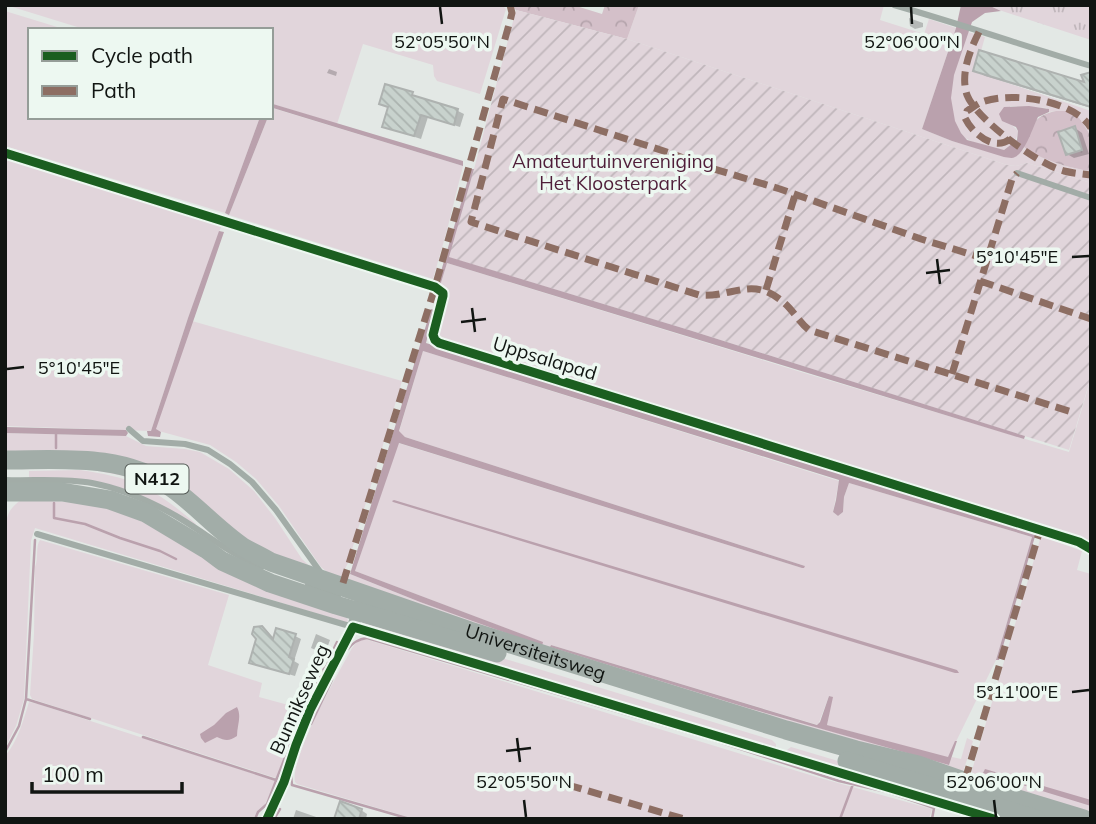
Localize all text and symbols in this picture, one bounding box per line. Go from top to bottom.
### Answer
legend [28,28,273,119]
text: 52°05'50"N [394,30,490,53]
text: 52°06'00"N [864,30,960,53]
text: Cycle path [91,42,193,68]
text: Path [91,77,136,103]
park label: Amateurtuinvereniging Het Kloosterpark [512,149,714,195]
text: 5°10'45"E [976,245,1058,268]
street label: Uppsalapad [490,331,600,385]
text: 5°10'45"E [38,356,120,379]
road number: N412 [125,464,188,494]
street label: Universiteitsweg [462,618,609,685]
street label: Bunnikseweg [264,640,334,758]
text: 5°11'00"E [976,680,1058,703]
scale bar [32,750,182,794]
text: 100 m [42,761,104,787]
text: 52°05'50"N [476,770,572,793]
text: 52°06'00"N [946,770,1042,793]

